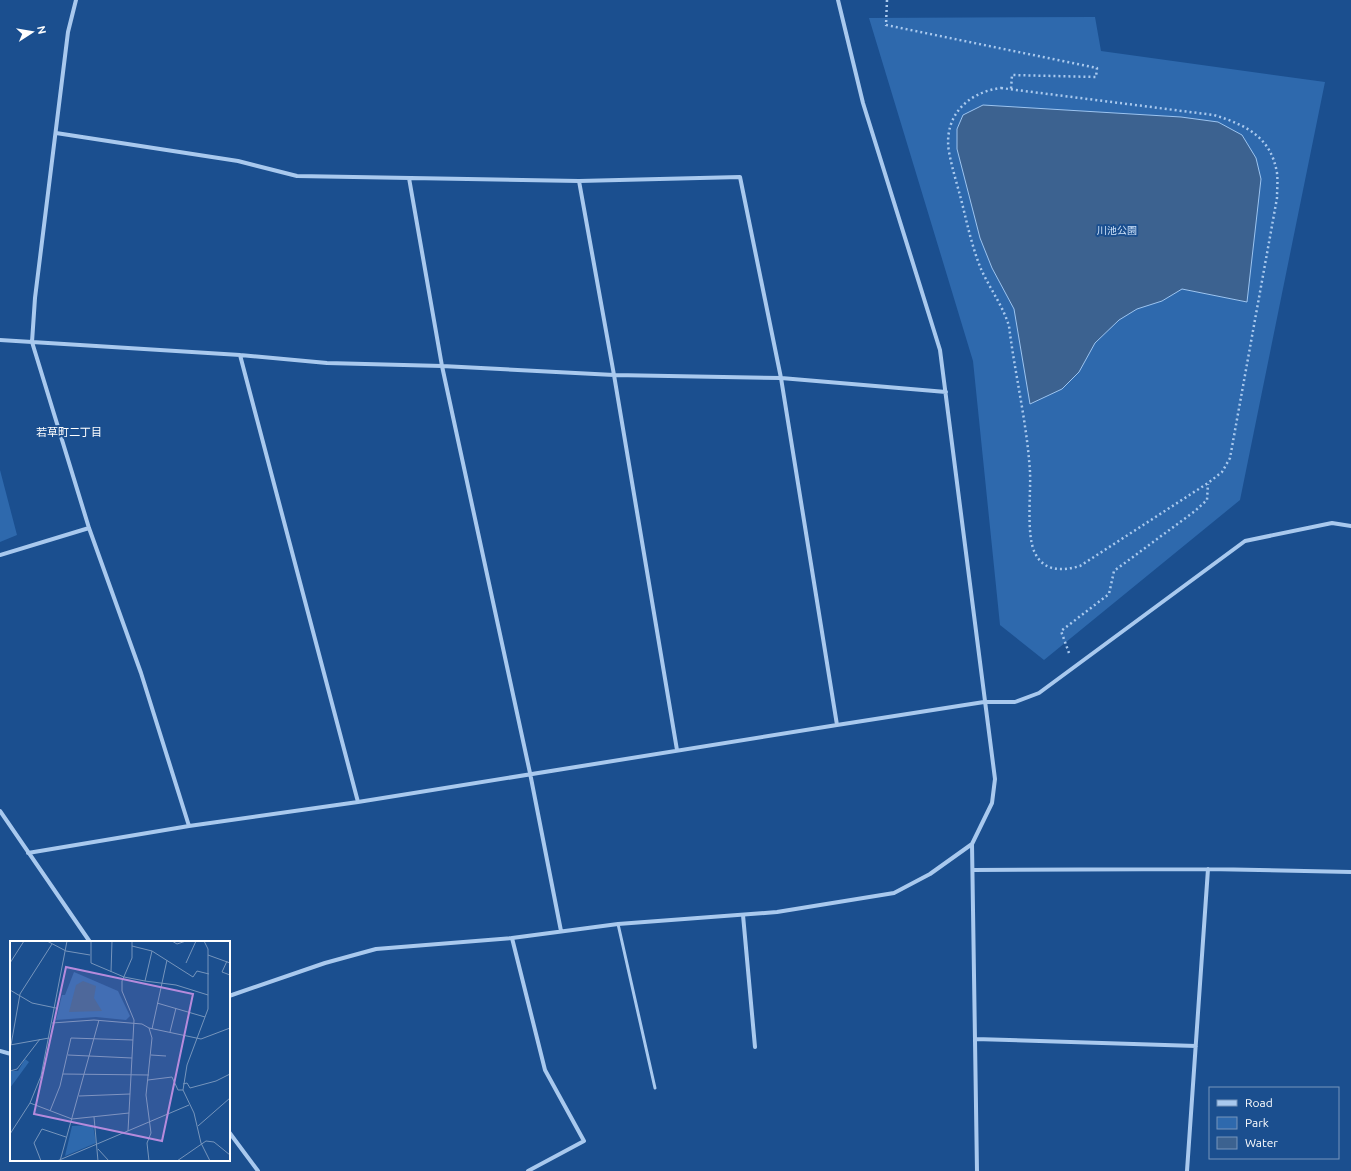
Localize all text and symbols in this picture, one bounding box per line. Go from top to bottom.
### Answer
north arrow [12,12,52,52]
text: N [35,25,49,35]
park label: 川池公園 [1097,225,1137,236]
district label: 若草町二丁目 [36,426,102,438]
inset map [10,941,230,1161]
legend [1209,1087,1339,1159]
text: Road [1245,1096,1273,1109]
text: Park [1245,1116,1269,1129]
text: Water [1245,1136,1278,1149]

